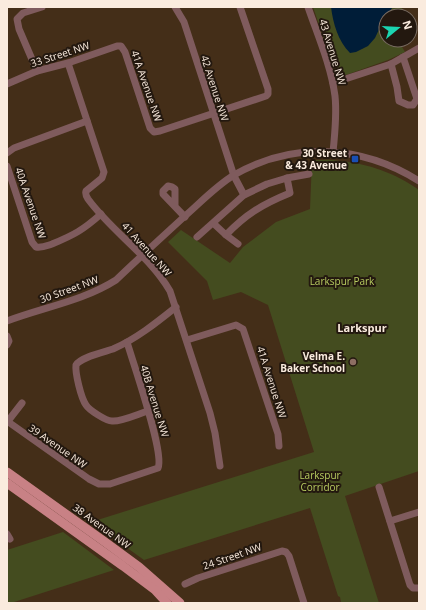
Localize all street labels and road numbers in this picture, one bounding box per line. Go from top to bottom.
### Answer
street label: 43 Avenue NW [316,17,350,87]
street label: 33 Street NW [29,38,92,70]
street label: 41A Avenue NW [128,48,166,124]
street label: 42 Avenue NW [198,53,232,123]
street label: 40A Avenue NW [12,165,50,241]
street label: 41 Avenue NW [119,219,176,280]
street label: 30 Street NW [38,272,101,306]
street label: 41A Avenue NW [254,344,290,420]
street label: 40B Avenue NW [137,363,173,439]
street label: 39 Avenue NW [26,421,91,472]
street label: 38 Avenue NW [70,500,134,552]
street label: 24 Street NW [201,539,264,573]

